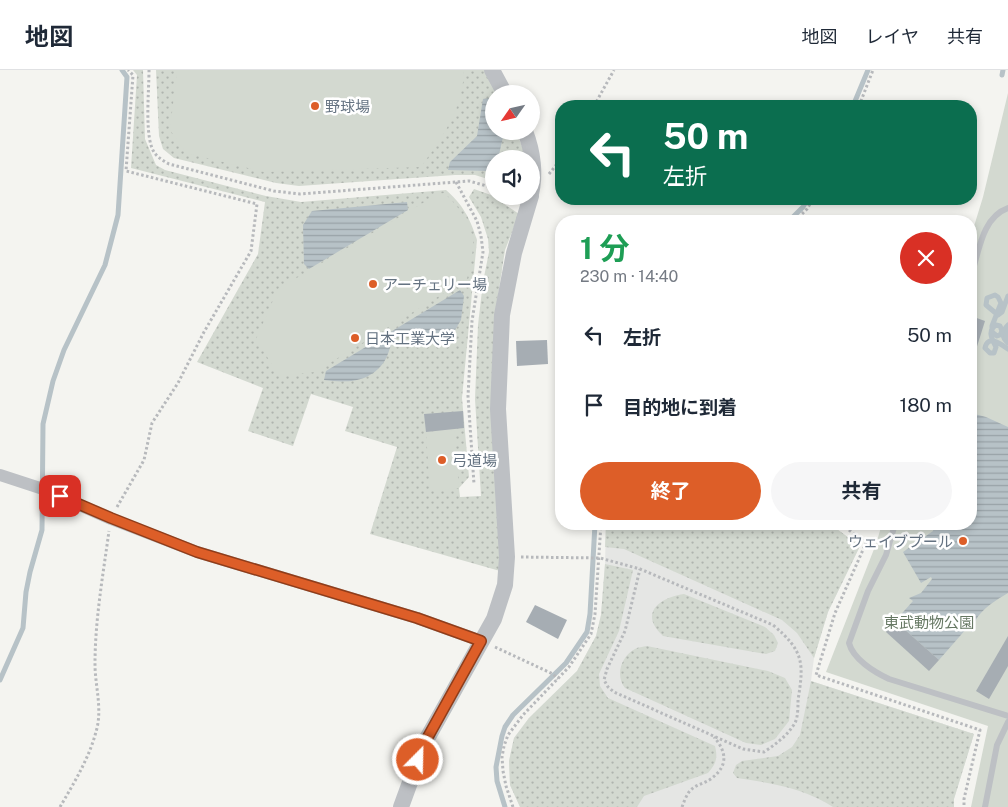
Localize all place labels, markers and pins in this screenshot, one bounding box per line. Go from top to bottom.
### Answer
place label: 野球場 [325,98,370,115]
marker: 野球場 [309,100,321,112]
place label: アーチェリー場 [383,276,487,293]
marker: アーチェリー場 [367,278,379,290]
place label: 日本工業大学 [365,330,455,347]
marker: 日本工業大学 [349,332,361,344]
place label: 弓道場 [452,452,497,469]
marker: 弓道場 [436,454,448,466]
pin [39,475,81,517]
place label: ウェイブプール [848,533,953,550]
marker: ウェイブプール [957,535,969,547]

